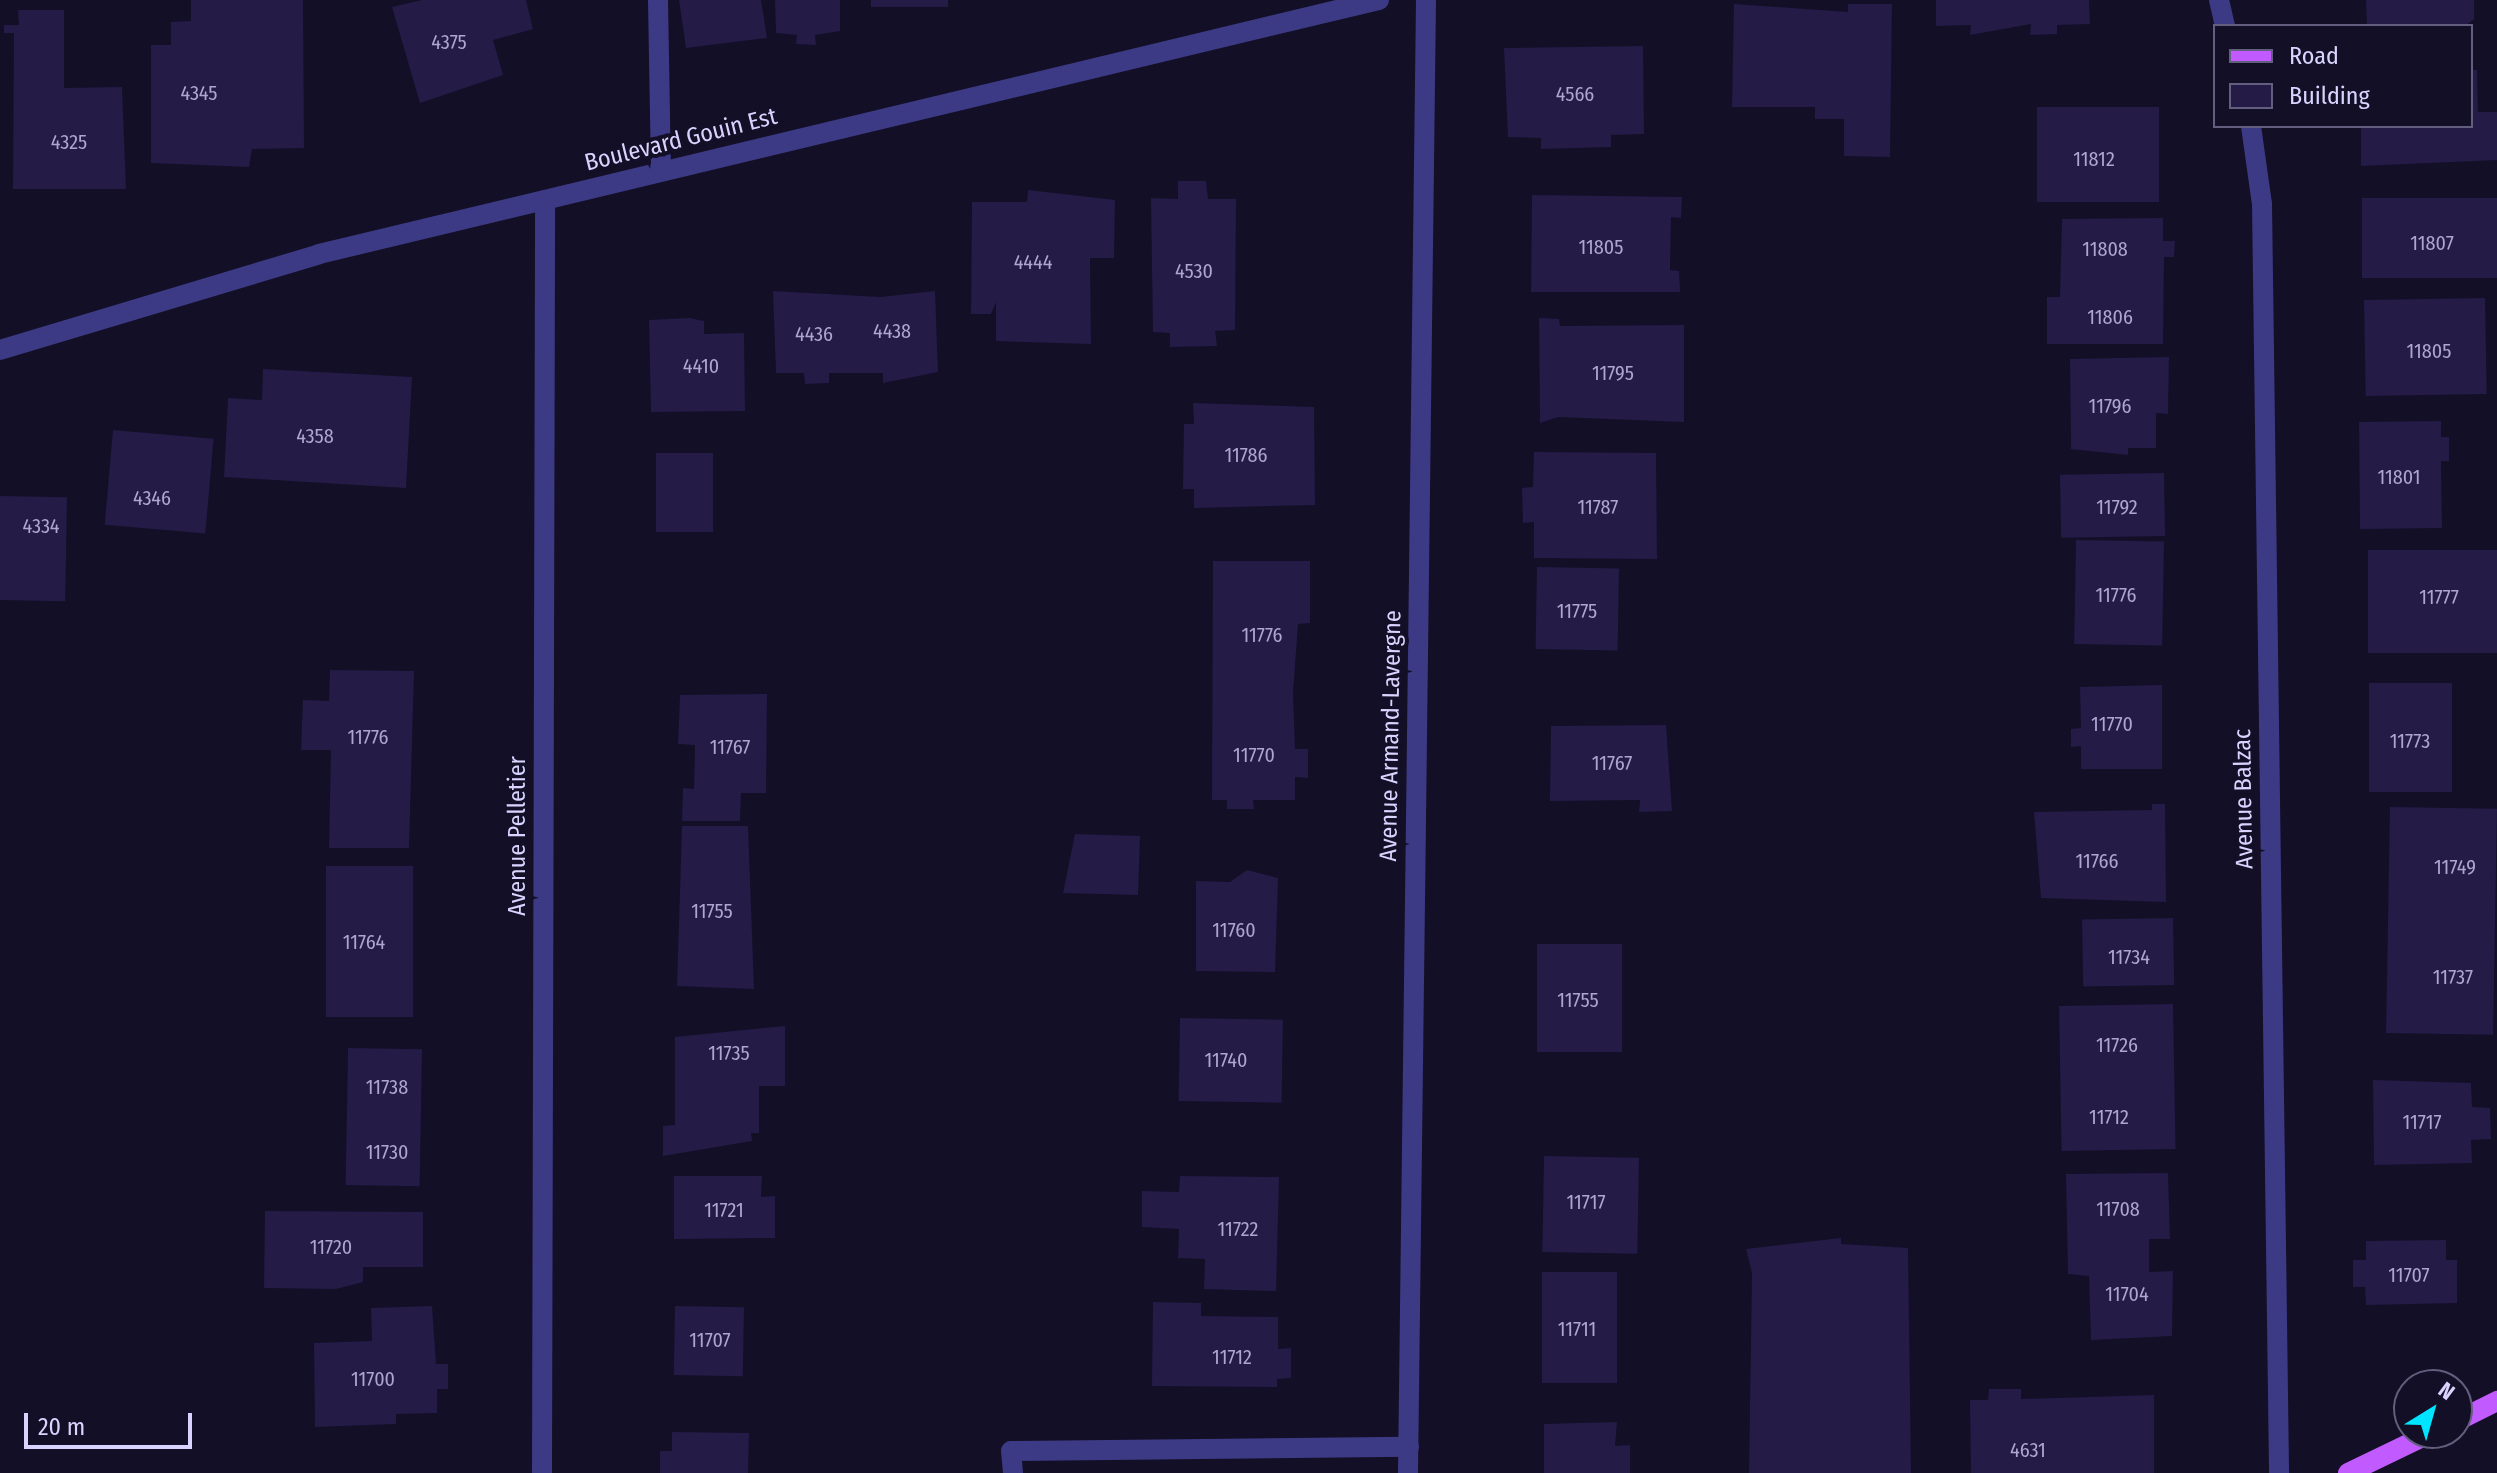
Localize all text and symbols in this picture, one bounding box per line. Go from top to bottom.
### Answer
legend [2213,24,2473,128]
house number: 4375 [431,30,467,54]
text: Road [2289,42,2339,70]
house number: 4345 [181,81,217,105]
house number: 4566 [1556,82,1594,106]
text: Building [2289,82,2370,110]
street label: Boulevard Gouin Est [582,102,780,178]
house number: 4325 [51,130,87,154]
house number: 11812 [2073,147,2115,171]
house number: 11807 [2410,231,2454,255]
house number: 11805 [1579,235,1623,259]
house number: 11808 [2082,237,2128,261]
house number: 4444 [1014,250,1052,274]
house number: 4530 [1175,259,1213,283]
house number: 11806 [2087,305,2133,329]
house number: 4438 [873,319,911,343]
house number: 4436 [795,322,833,346]
house number: 11805 [2407,339,2451,363]
house number: 4410 [683,354,719,378]
house number: 11795 [1592,361,1634,385]
house number: 11796 [2089,394,2131,418]
house number: 4358 [296,424,334,448]
house number: 11786 [1225,443,1267,467]
house number: 11801 [2377,465,2421,489]
house number: 4346 [133,486,171,510]
house number: 11787 [1578,495,1618,519]
house number: 11792 [2096,495,2138,519]
house number: 4334 [22,514,60,538]
house number: 11776 [2095,583,2137,607]
house number: 11777 [2419,585,2459,609]
house number: 11775 [1557,599,1597,623]
street label: Avenue Armand-Lavergne [1374,610,1408,862]
house number: 11776 [1241,623,1283,647]
house number: 11770 [2091,712,2133,736]
house number: 11776 [347,725,389,749]
street label: Avenue Balzac [2228,729,2260,869]
house number: 11773 [2390,729,2430,753]
house number: 11767 [710,735,750,759]
house number: 11770 [1233,743,1275,767]
house number: 11767 [1592,751,1632,775]
street label: Avenue Pelletier [504,756,532,916]
house number: 11766 [2076,849,2118,873]
house number: 11749 [2434,855,2476,879]
house number: 11755 [691,899,733,923]
house number: 11760 [1212,918,1256,942]
house number: 11764 [343,930,385,954]
house number: 11734 [2108,945,2150,969]
house number: 11737 [2433,965,2473,989]
house number: 11755 [1557,988,1599,1012]
house number: 11726 [2096,1033,2138,1057]
house number: 11735 [708,1041,750,1065]
house number: 11740 [1205,1048,1247,1072]
house number: 11738 [366,1075,408,1099]
house number: 11712 [2089,1105,2129,1129]
house number: 11717 [2402,1110,2442,1134]
house number: 11730 [366,1140,408,1164]
house number: 11717 [1566,1190,1606,1214]
house number: 11708 [2096,1197,2140,1221]
house number: 11721 [704,1198,744,1222]
house number: 11722 [1218,1217,1258,1241]
house number: 11720 [310,1235,352,1259]
house number: 11707 [2388,1263,2430,1287]
house number: 11704 [2105,1282,2149,1306]
house number: 11711 [1558,1317,1596,1341]
house number: 11707 [689,1328,731,1352]
house number: 11712 [1212,1345,1252,1369]
house number: 11700 [351,1367,395,1391]
north arrow [2393,1369,2473,1449]
text: N [2433,1376,2460,1406]
scale bar [28,1397,196,1447]
text: 20 m [38,1413,85,1441]
house number: 4631 [2010,1438,2046,1462]

